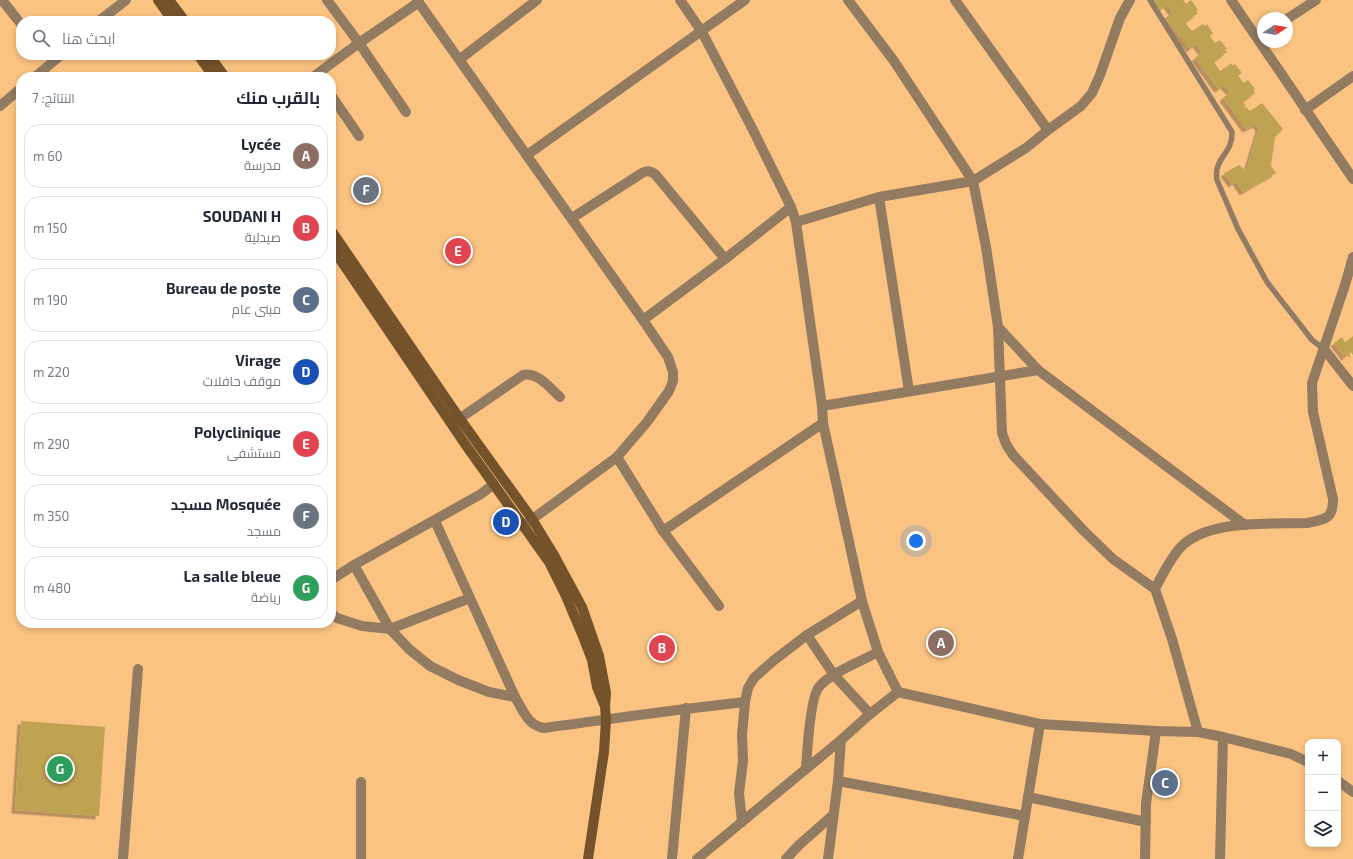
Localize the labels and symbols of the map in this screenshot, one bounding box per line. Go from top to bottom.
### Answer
north arrow [1257,12,1293,48]
pin: F [353,175,379,205]
pin: E [445,236,471,266]
pin: D [493,507,519,537]
your location [906,531,926,551]
pin: A [928,628,954,658]
pin: B [649,633,675,663]
pin: G [47,754,73,784]
pin: C [1152,768,1178,798]

